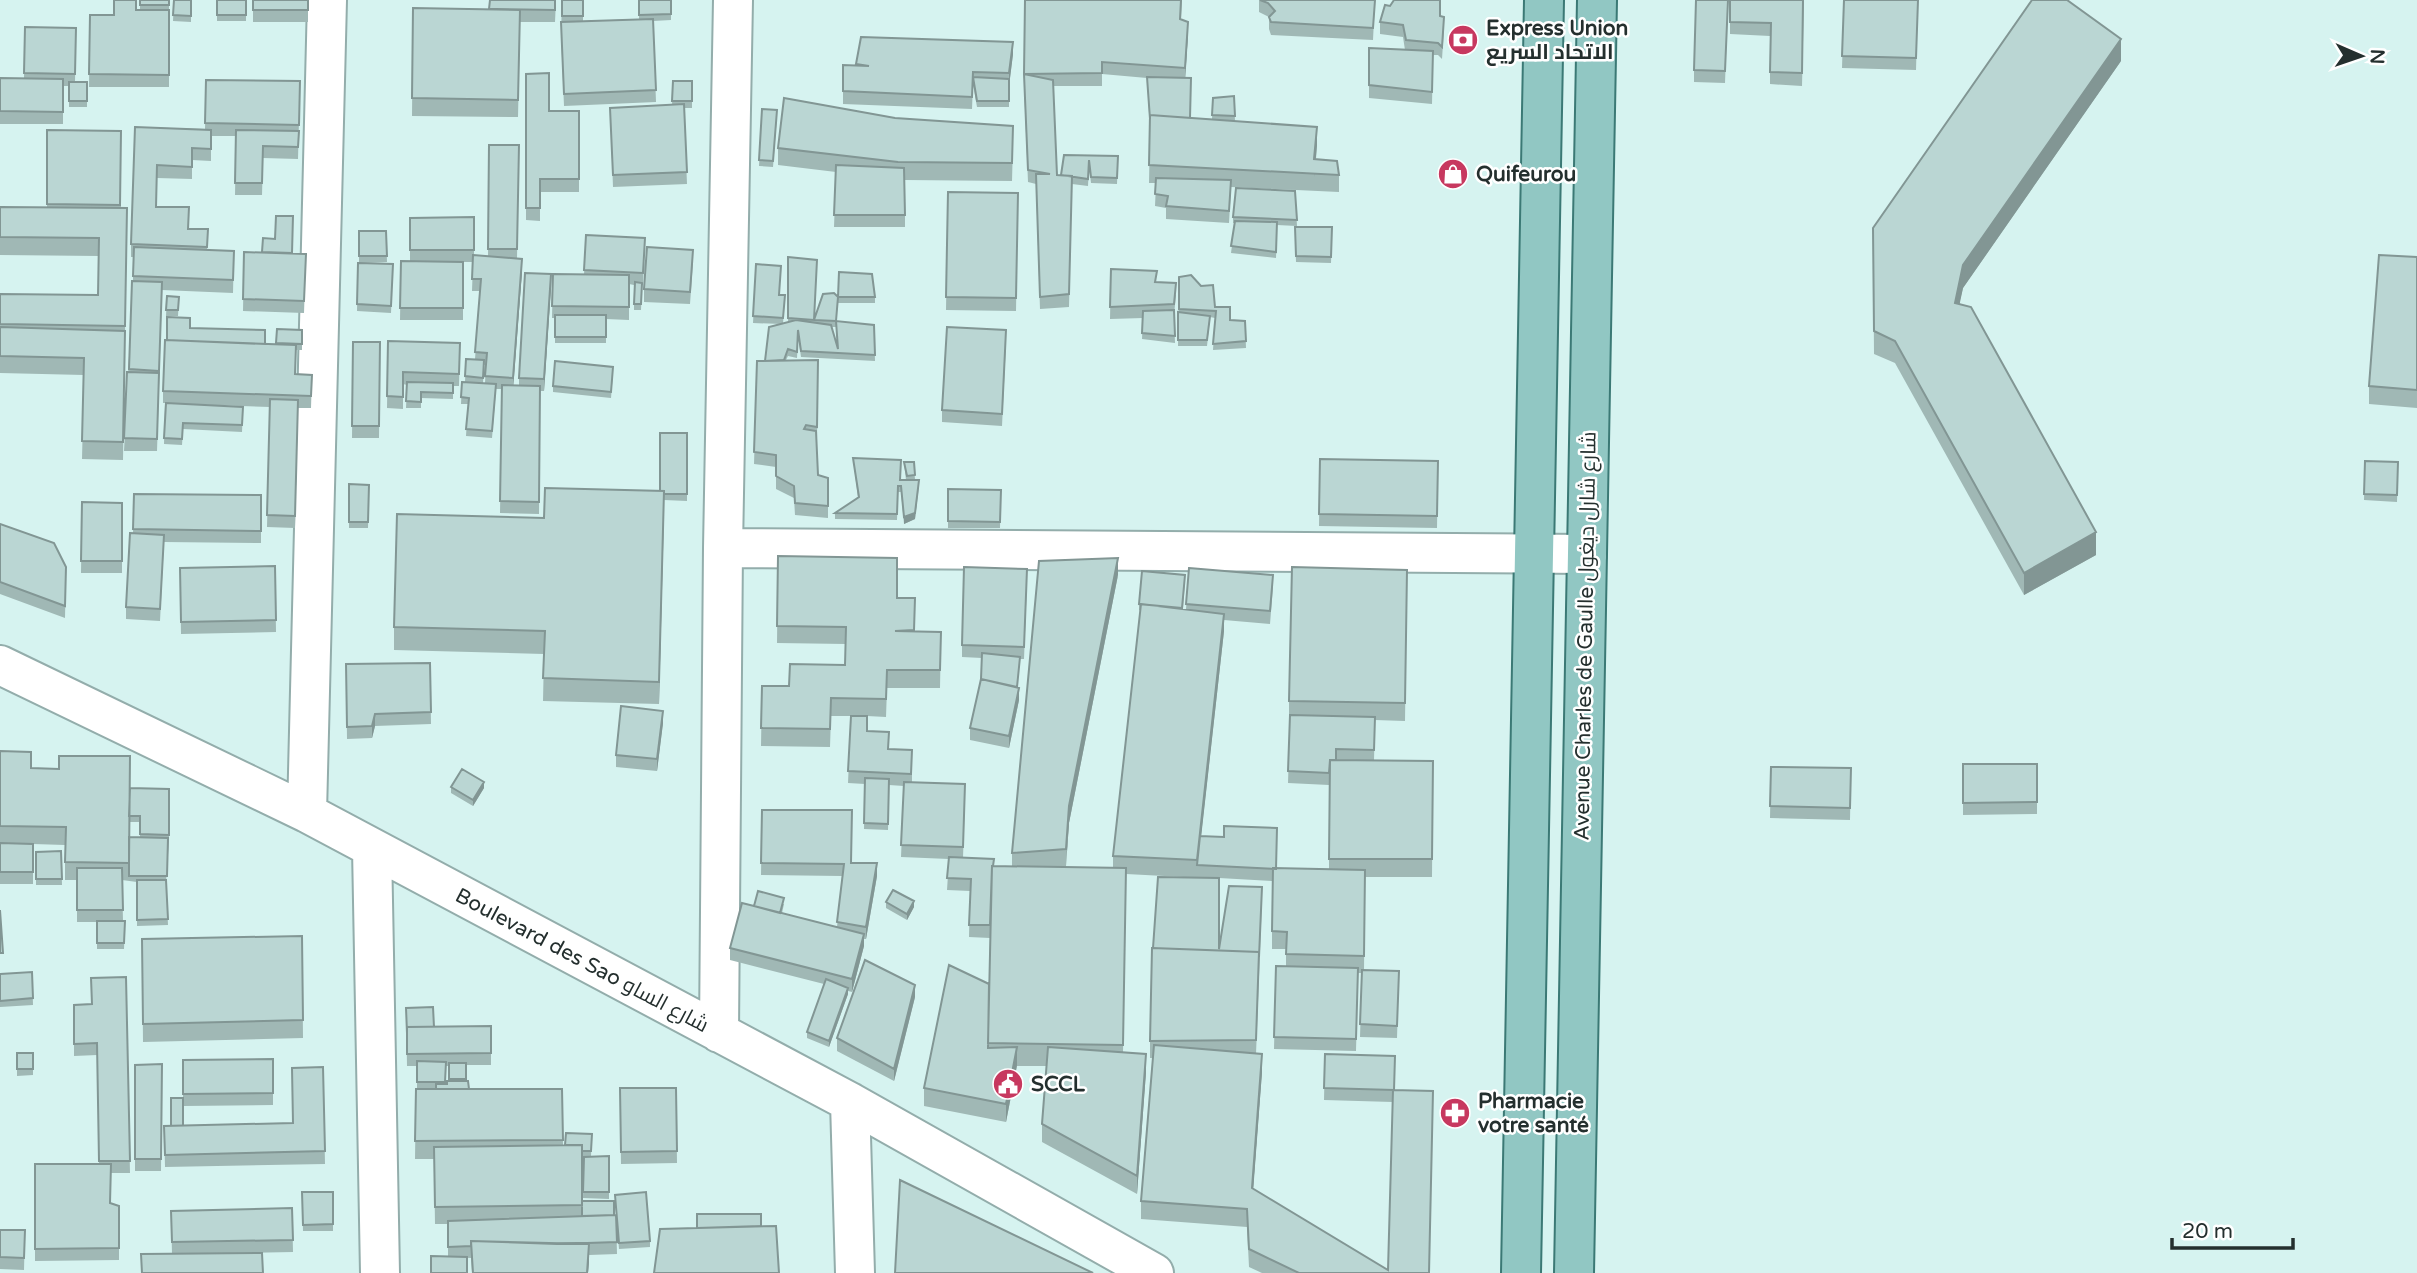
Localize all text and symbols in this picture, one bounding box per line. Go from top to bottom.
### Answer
place label: Express Union الاتحاد السريع [1486,16,1628,66]
north arrow [2326,21,2396,91]
bank icon: Express Union الاتحاد السريع [1446,23,1480,57]
text: N [2366,49,2388,65]
shop icon: Quifeurou [1436,157,1470,191]
place label: Quifeurou [1476,162,1576,187]
street label: Avenue Charles de Gaulle شارع شارل ديغول [1569,431,1603,841]
street label: Boulevard des Sao شارع الساو [450,883,713,1039]
public building icon: SCCL [991,1067,1025,1101]
place label: SCCL [1031,1072,1086,1097]
place label: Pharmacie votre santé [1478,1089,1589,1138]
pharmacy icon: Pharmacie votre santé [1438,1096,1472,1130]
scale bar [2172,1206,2293,1250]
text: 20 m [2182,1219,2233,1244]

